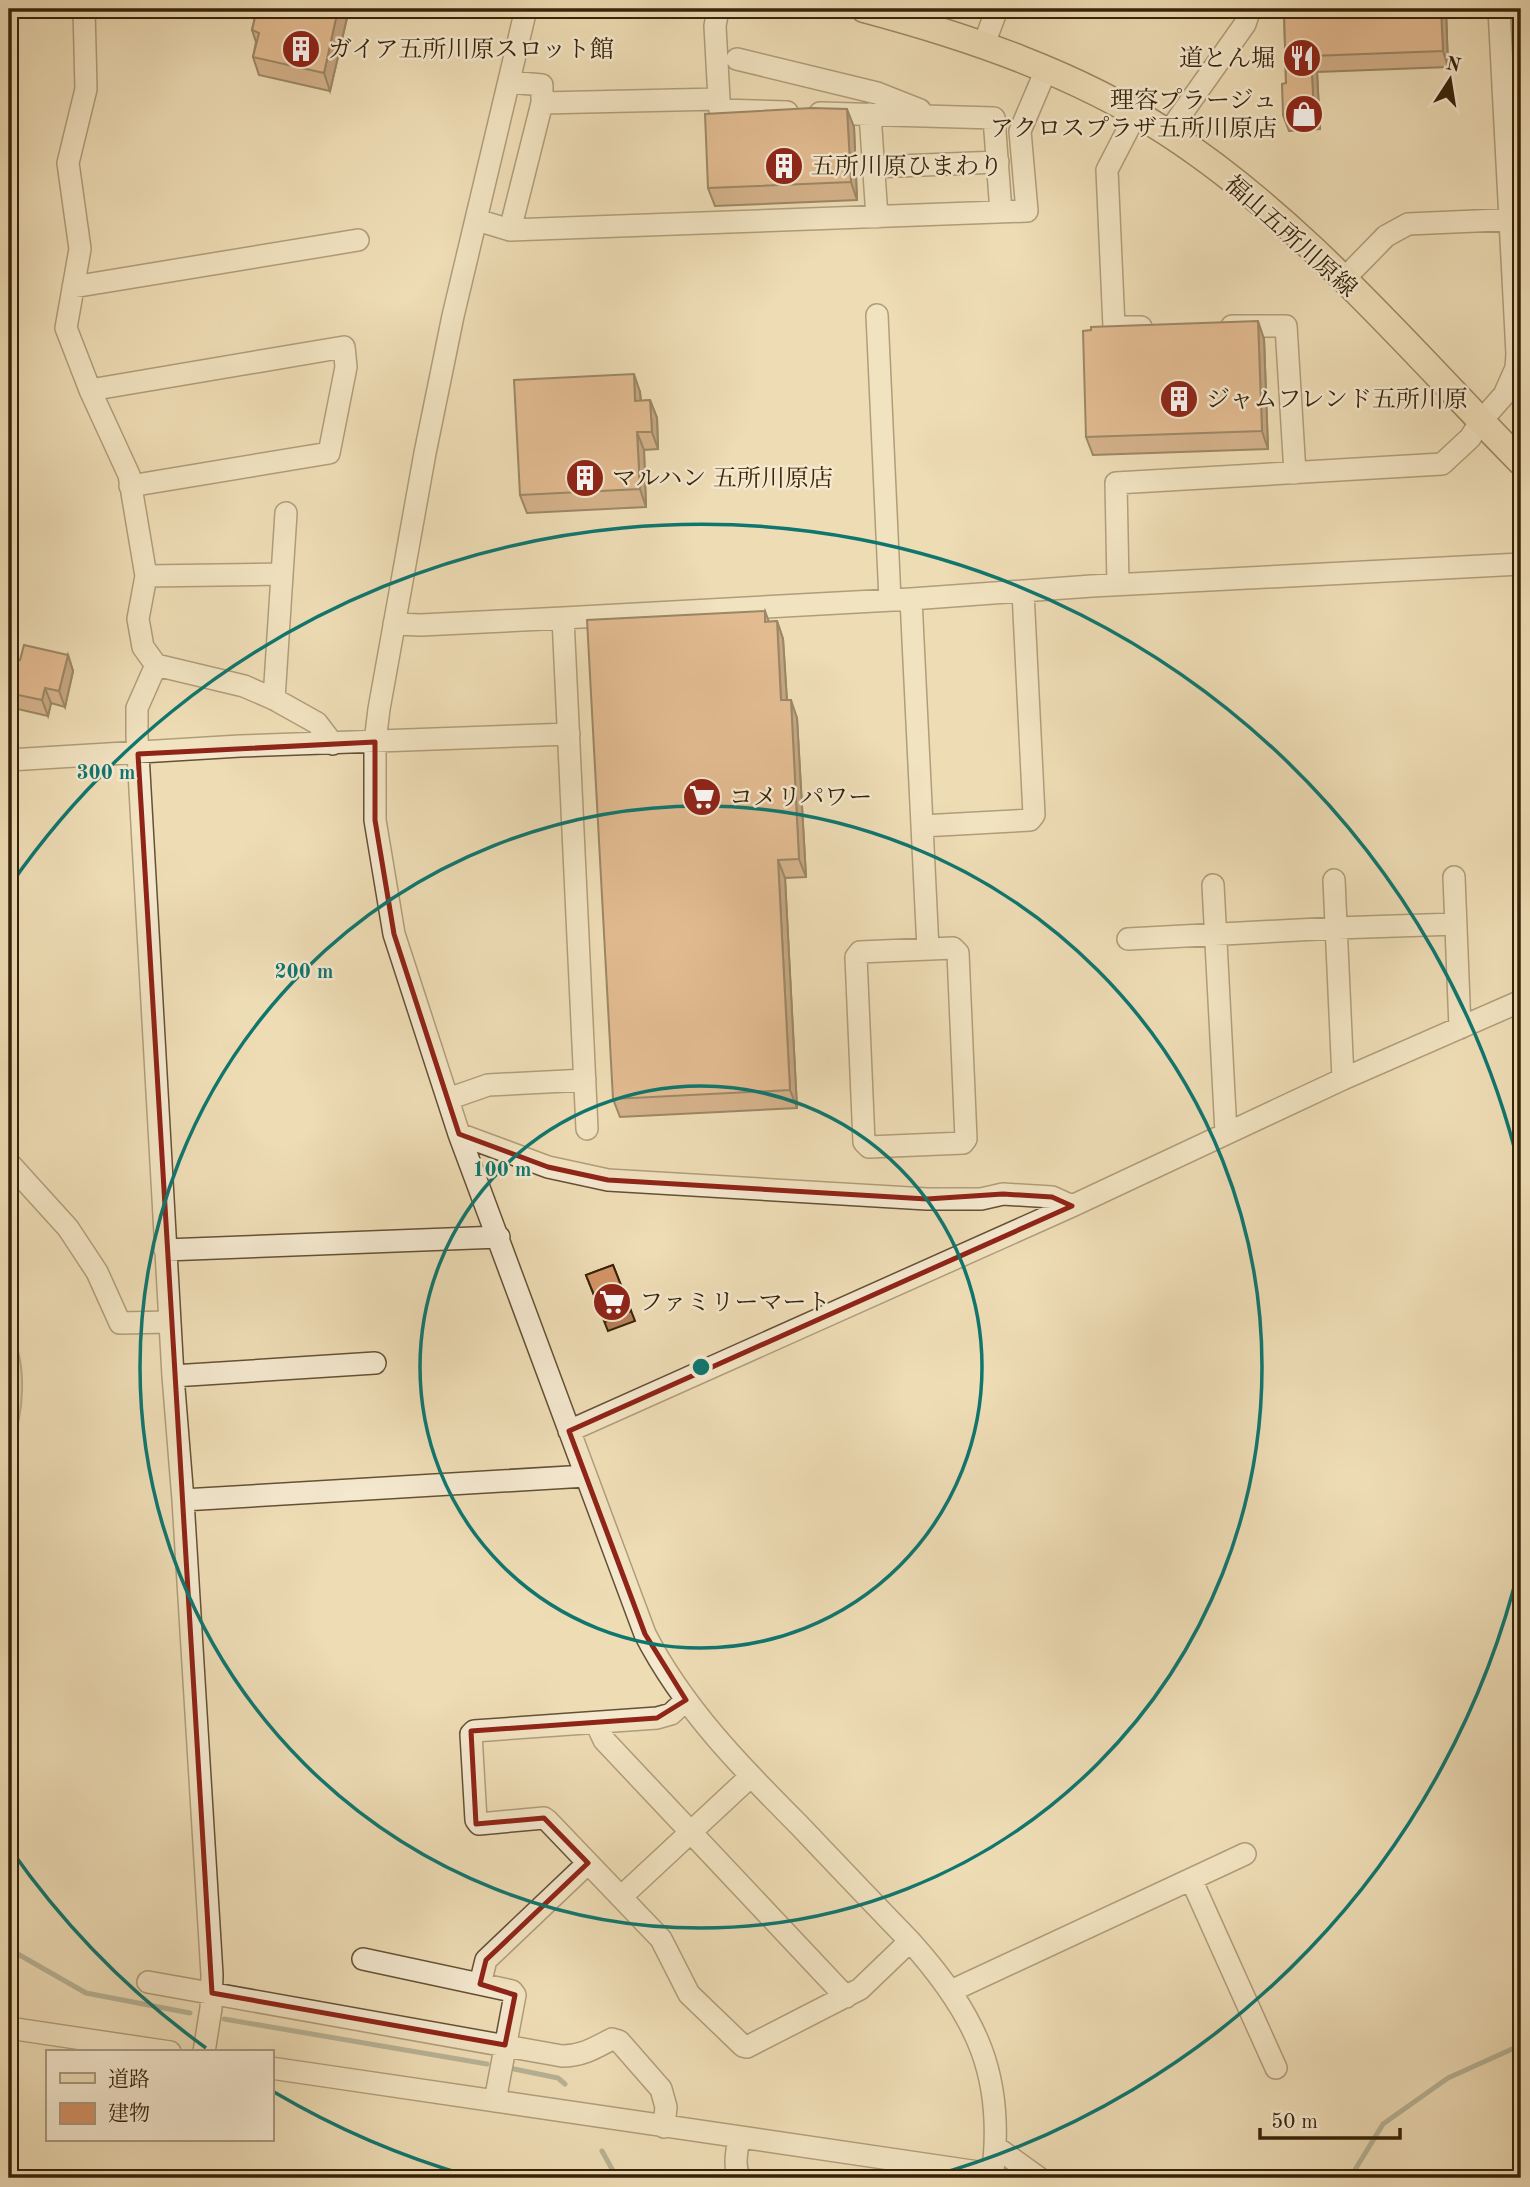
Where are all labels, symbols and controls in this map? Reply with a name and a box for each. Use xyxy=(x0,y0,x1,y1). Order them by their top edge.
building icon: ガイア五所川原スロット館 xyxy=(280,28,322,70)
place label: ガイア五所川原スロット館 xyxy=(328,36,614,63)
restaurant icon: 道とん堀 xyxy=(1281,37,1323,79)
place label: 道とん堀 xyxy=(1179,45,1275,72)
north arrow xyxy=(1414,46,1484,116)
text: N xyxy=(1444,55,1463,77)
place label: 理容プラージュ アクロスプラザ五所川原店 xyxy=(990,87,1277,142)
shop icon: 理容プラージュ アクロスプラザ五所川原店 xyxy=(1283,93,1325,135)
building icon: 五所川原ひまわり xyxy=(763,145,805,187)
place label: 五所川原ひまわり xyxy=(811,154,1003,180)
street label: 福山五所川原線 xyxy=(1219,170,1362,303)
building icon: ジャムフレンド五所川原 xyxy=(1158,378,1200,420)
place label: ジャムフレンド五所川原 xyxy=(1206,387,1468,413)
building icon: マルハン 五所川原店 xyxy=(564,457,606,499)
place label: マルハン 五所川原店 xyxy=(612,465,833,492)
text: 300 m xyxy=(76,763,136,784)
supermarket icon: コメリパワー xyxy=(681,776,723,818)
place label: コメリパワー xyxy=(729,787,872,811)
text: 200 m xyxy=(274,962,334,983)
text: 100 m xyxy=(472,1160,532,1181)
supermarket icon: ファミリーマート xyxy=(591,1281,633,1323)
place label: ファミリーマート xyxy=(639,1291,831,1316)
centre of rings xyxy=(689,1355,713,1379)
legend xyxy=(46,2050,273,2142)
text: 道路 xyxy=(108,2068,150,2091)
scale bar xyxy=(1260,2096,1400,2140)
text: 建物 xyxy=(108,2102,150,2125)
text: 50 m xyxy=(1271,2112,1318,2133)

